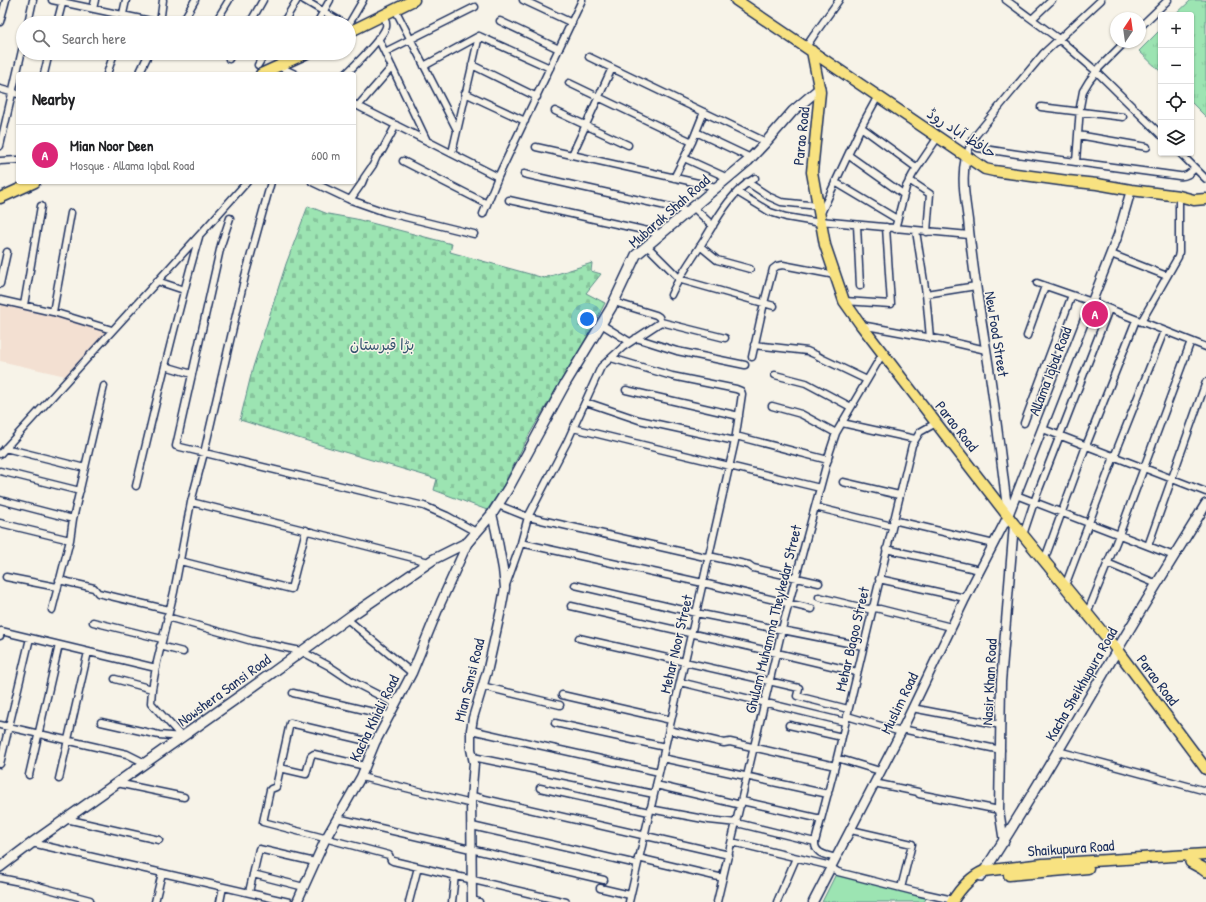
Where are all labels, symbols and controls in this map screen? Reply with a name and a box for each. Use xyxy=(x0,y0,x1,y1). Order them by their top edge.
north arrow xyxy=(1110,12,1146,48)
map controls xyxy=(1158,12,1194,156)
button: + xyxy=(1158,12,1194,48)
search box xyxy=(16,16,356,60)
icon: search xyxy=(30,27,52,49)
text: Search here xyxy=(62,28,126,49)
button: − xyxy=(1158,48,1194,84)
button: locate xyxy=(1158,84,1194,120)
text: Nearby xyxy=(32,87,75,110)
street label: حافظ آباد روڈ xyxy=(923,103,1001,163)
street label: Parao Road xyxy=(787,106,815,166)
button: layers xyxy=(1158,120,1194,156)
text: Mian Noor Deen xyxy=(70,135,154,156)
text: A xyxy=(42,146,48,164)
text: 600 m xyxy=(311,146,340,164)
text: Mosque · Allama Iqbal Road xyxy=(70,156,194,174)
street label: Mubarak Shah Road xyxy=(624,170,714,252)
street label: New Food Street xyxy=(980,290,1014,379)
pin: A xyxy=(1082,299,1108,329)
your location xyxy=(577,309,597,329)
street label: Allama Iqbal Road xyxy=(1023,323,1077,419)
park label: بڑا قبرستان xyxy=(350,334,414,355)
street label: Parao Road xyxy=(931,396,983,456)
street label: Ghulam Muhamma Theykedar Street xyxy=(739,522,807,715)
street label: Mehar Bagoo Street xyxy=(830,584,874,693)
street label: Mehar Noor Street xyxy=(654,592,698,695)
street label: Kacha Sheikhupura Road xyxy=(1040,623,1122,745)
street label: Mian Sansi Road xyxy=(449,636,490,724)
street label: Nasir Khan Road xyxy=(976,638,1002,726)
street label: Nowshera Sansi Road xyxy=(173,649,275,731)
street label: Parao Road xyxy=(1132,650,1184,710)
street label: Muslim Road xyxy=(875,668,923,737)
street label: Kacha Khiali Road xyxy=(344,671,404,765)
street label: Shaikupura Road xyxy=(1027,834,1115,862)

